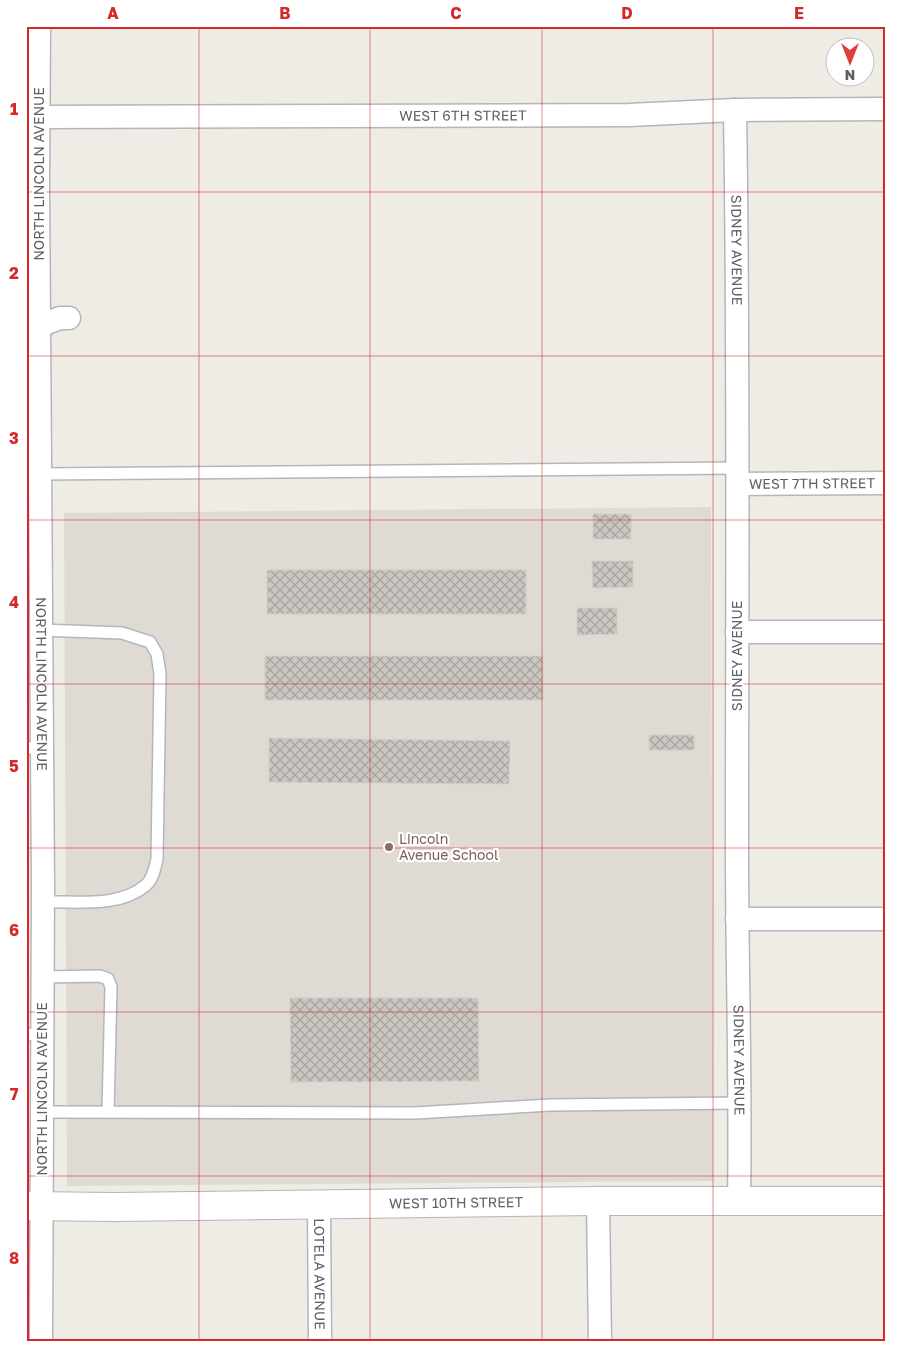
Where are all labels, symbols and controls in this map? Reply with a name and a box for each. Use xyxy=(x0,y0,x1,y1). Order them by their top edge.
text: A xyxy=(107,3,119,23)
text: B xyxy=(279,3,291,23)
text: C xyxy=(450,3,462,23)
text: D xyxy=(621,3,633,23)
text: E xyxy=(794,3,804,23)
north arrow xyxy=(824,38,874,88)
text: N xyxy=(845,67,855,84)
street label: NORTH LINCOLN AVENUE xyxy=(30,87,47,261)
text: 1 xyxy=(10,99,18,119)
street label: WEST 6TH STREET xyxy=(399,106,527,124)
street label: SIDNEY AVENUE xyxy=(728,195,746,305)
text: 2 xyxy=(9,263,19,283)
text: 3 xyxy=(9,428,19,448)
street label: WEST 7TH STREET xyxy=(749,474,875,492)
text: 4 xyxy=(9,592,19,612)
street label: NORTH LINCOLN AVENUE xyxy=(33,597,51,771)
street label: SIDNEY AVENUE xyxy=(728,601,745,711)
text: 5 xyxy=(9,756,19,776)
place label: Lincoln Avenue School xyxy=(399,830,498,863)
marker: Lincoln Avenue School xyxy=(383,841,395,853)
text: 6 xyxy=(9,920,19,940)
street label: NORTH LINCOLN AVENUE xyxy=(33,1002,50,1176)
street label: SIDNEY AVENUE xyxy=(730,1005,749,1115)
text: 7 xyxy=(10,1084,19,1104)
street label: WEST 10TH STREET xyxy=(389,1193,524,1212)
street label: LOTELA AVENUE xyxy=(311,1218,329,1330)
text: 8 xyxy=(9,1248,19,1268)

